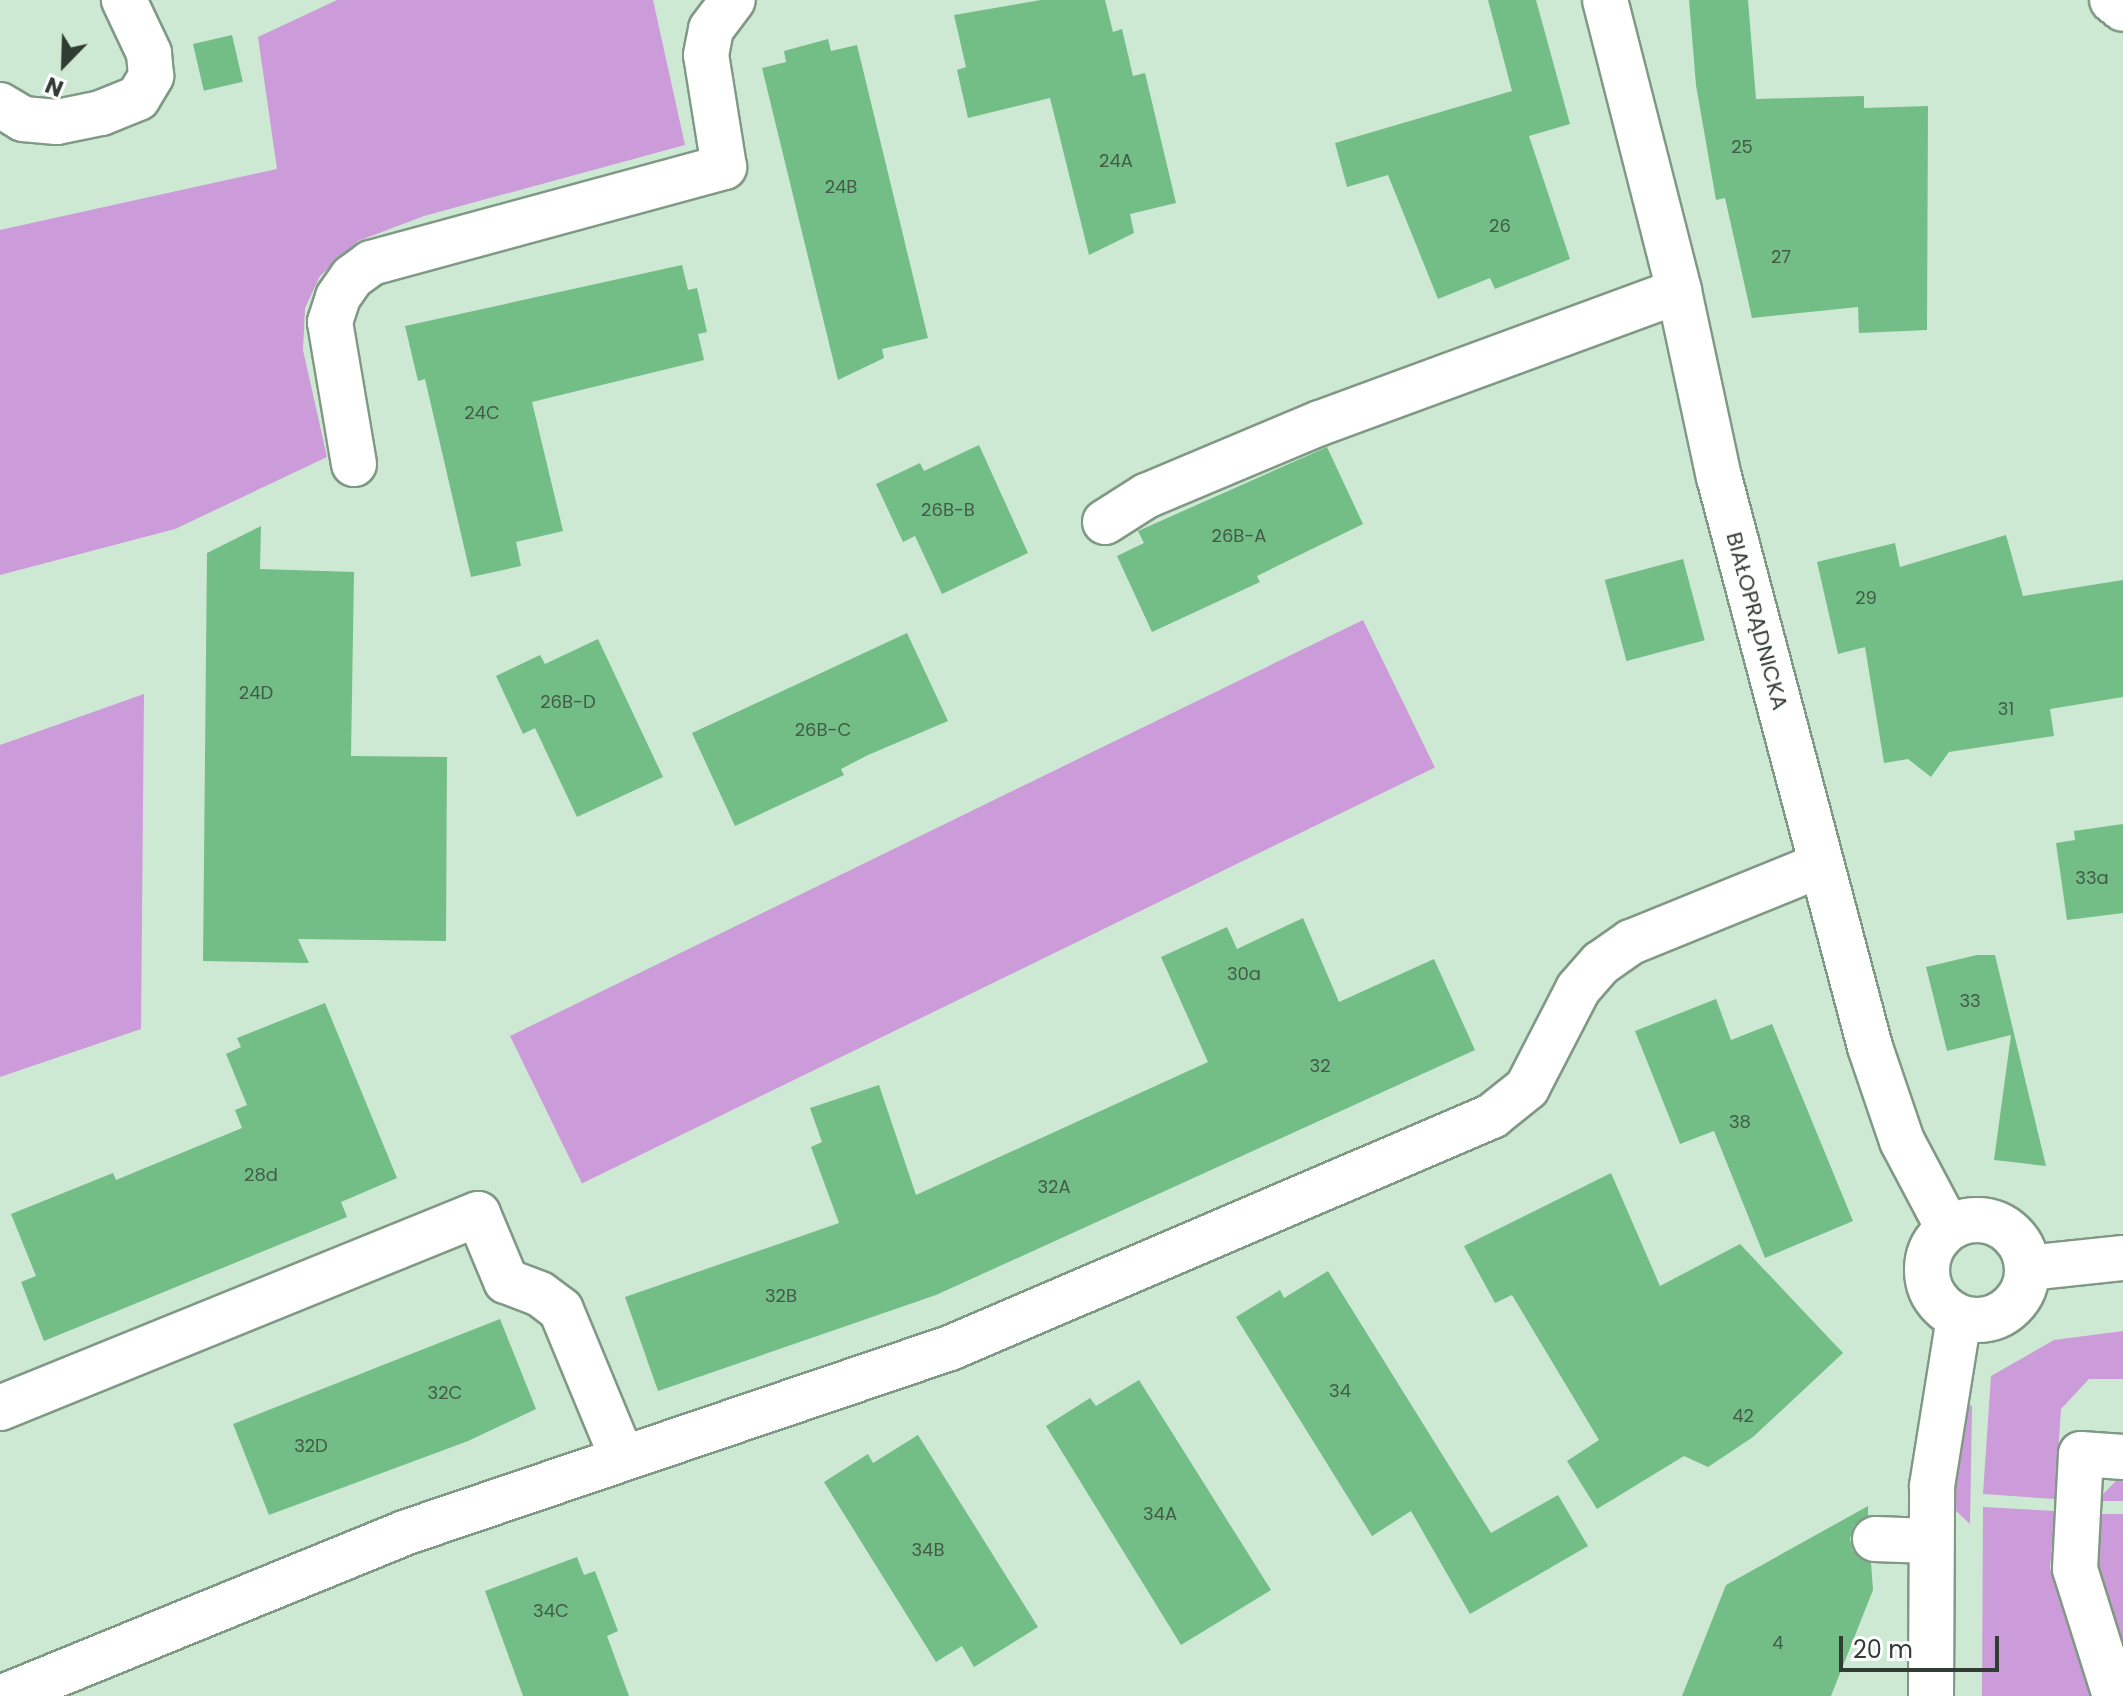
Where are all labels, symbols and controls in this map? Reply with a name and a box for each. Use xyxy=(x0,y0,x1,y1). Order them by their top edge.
north arrow xyxy=(24,24,104,104)
text: N xyxy=(41,69,68,104)
house number: 25 xyxy=(1731,136,1753,158)
house number: 24A xyxy=(1099,150,1133,172)
house number: 24B xyxy=(825,176,857,198)
house number: 26 xyxy=(1489,215,1511,237)
house number: 27 xyxy=(1771,246,1791,268)
house number: 24C xyxy=(464,402,500,424)
house number: 26B-B xyxy=(921,499,975,521)
house number: 26B-A xyxy=(1212,525,1266,547)
street label: BIAŁOPRĄDNICKA xyxy=(1721,529,1793,713)
house number: 29 xyxy=(1855,587,1877,609)
house number: 24D xyxy=(239,682,273,704)
house number: 26B-D xyxy=(540,691,596,713)
house number: 31 xyxy=(1998,698,2014,720)
house number: 26B-C xyxy=(795,719,851,741)
house number: 33a xyxy=(2075,867,2109,889)
house number: 30a xyxy=(1227,963,1261,985)
house number: 33 xyxy=(1959,990,1981,1012)
house number: 32 xyxy=(1310,1055,1330,1077)
house number: 38 xyxy=(1729,1111,1751,1133)
house number: 28d xyxy=(244,1164,278,1186)
house number: 32A xyxy=(1037,1176,1071,1198)
house number: 32B xyxy=(765,1285,797,1307)
house number: 34 xyxy=(1329,1380,1351,1402)
house number: 32C xyxy=(428,1382,462,1404)
house number: 42 xyxy=(1732,1405,1754,1427)
house number: 32D xyxy=(294,1435,328,1457)
house number: 34A xyxy=(1143,1503,1177,1525)
house number: 34B xyxy=(912,1539,944,1561)
house number: 34C xyxy=(533,1600,569,1622)
scale bar xyxy=(1843,1620,2003,1670)
house number: 4 xyxy=(1772,1632,1784,1654)
text: 20 m xyxy=(1853,1633,1913,1666)

